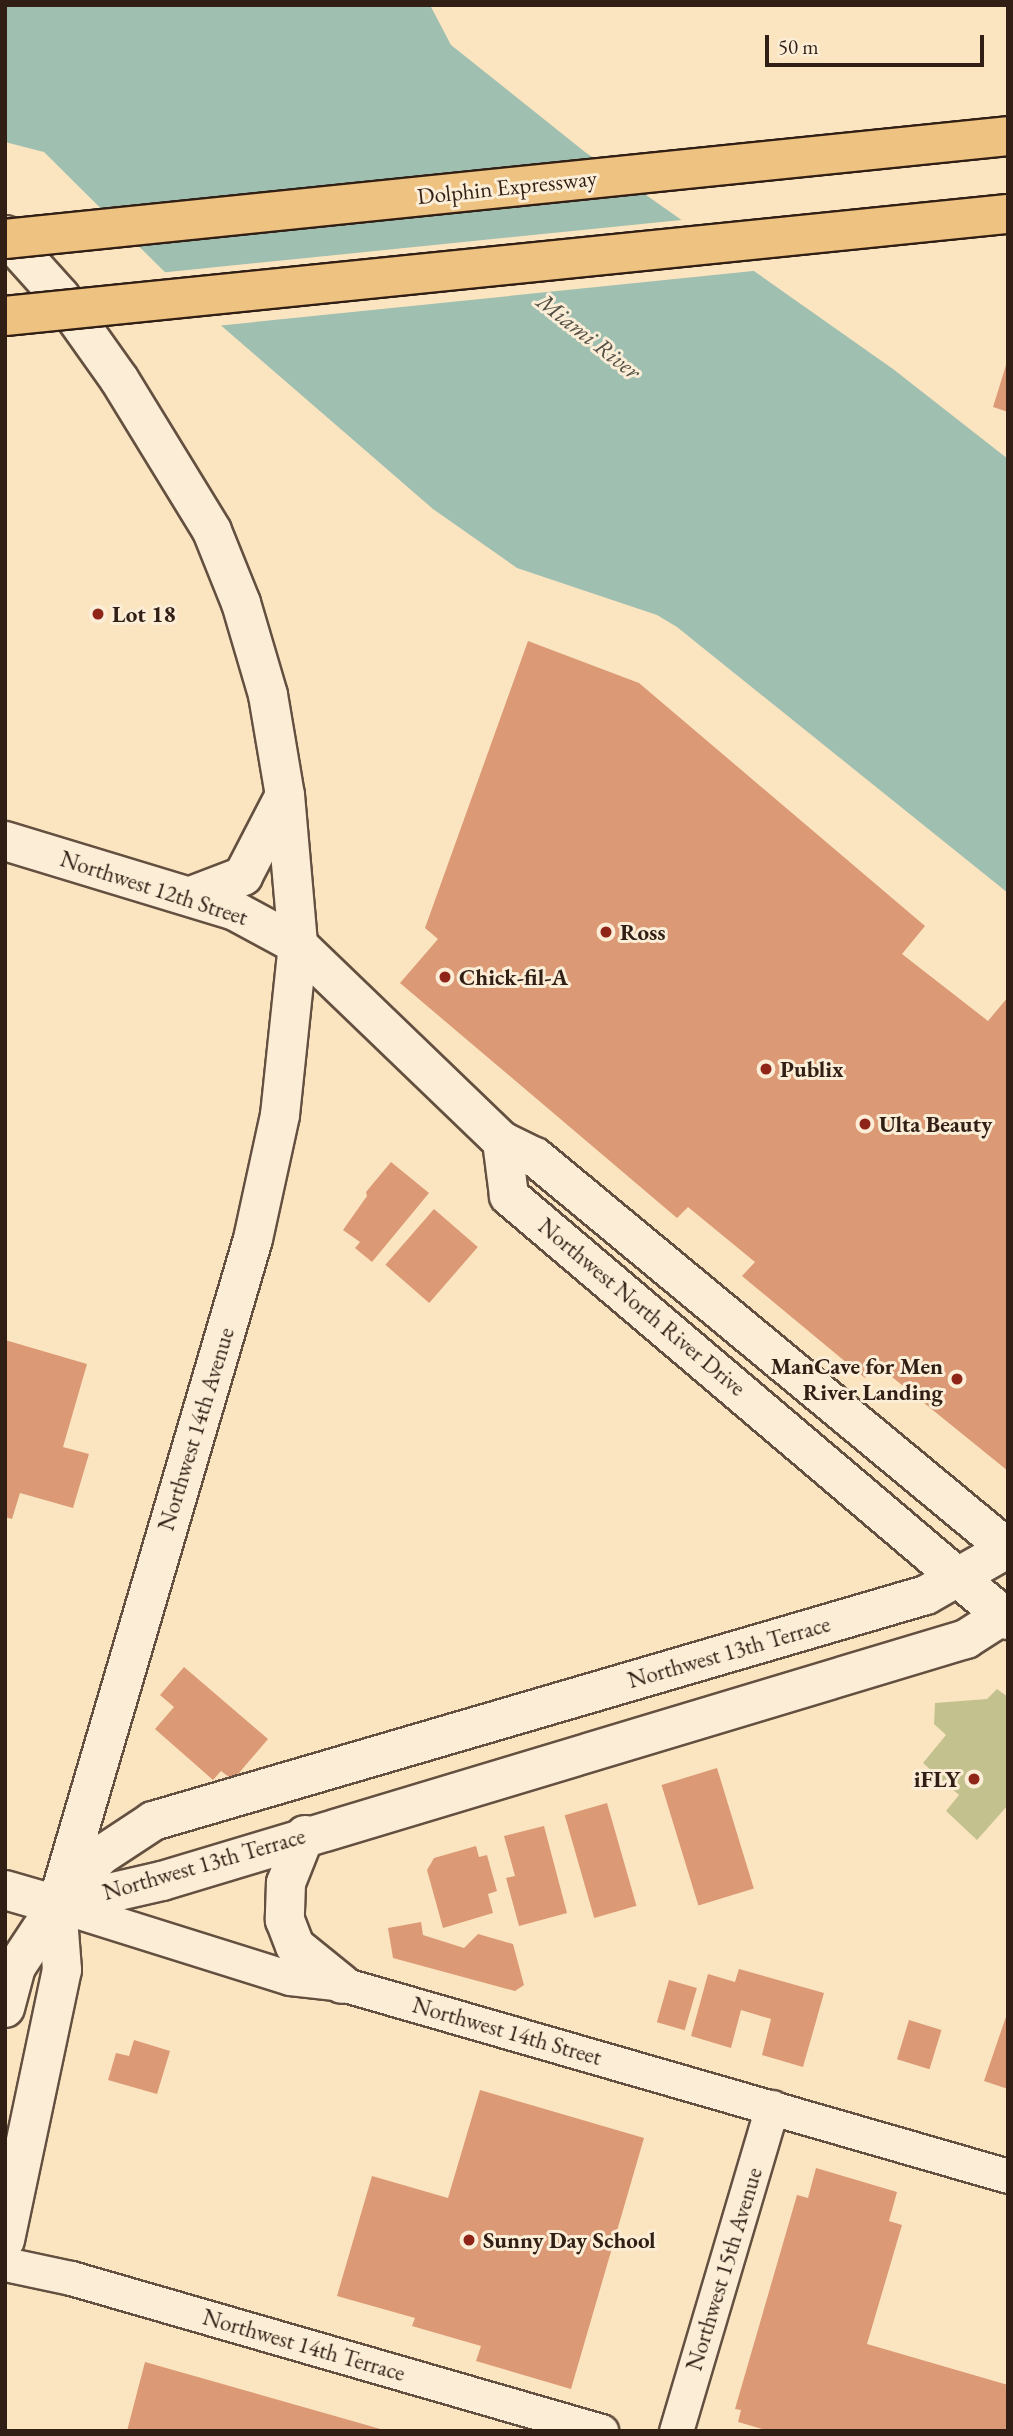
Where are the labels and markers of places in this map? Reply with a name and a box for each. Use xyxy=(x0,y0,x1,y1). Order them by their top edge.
place label: Lot 18 xyxy=(112,600,176,628)
marker: Lot 18 xyxy=(90,606,106,622)
place label: Ross xyxy=(620,918,666,946)
marker: Ross xyxy=(598,924,614,940)
place label: Chick-fil-A xyxy=(459,963,568,991)
marker: Chick-fil-A xyxy=(437,969,453,985)
place label: Publix xyxy=(780,1055,844,1083)
marker: Publix xyxy=(758,1061,774,1077)
place label: Ulta Beauty xyxy=(879,1110,992,1138)
marker: Ulta Beauty xyxy=(857,1116,873,1132)
place label: ManCave for Men River Landing xyxy=(770,1352,943,1406)
marker: ManCave for Men River Landing xyxy=(949,1371,965,1387)
place label: iFLY xyxy=(914,1765,960,1793)
marker: iFLY xyxy=(966,1771,982,1787)
place label: Sunny Day School xyxy=(483,2226,656,2254)
marker: Sunny Day School xyxy=(461,2232,477,2248)

